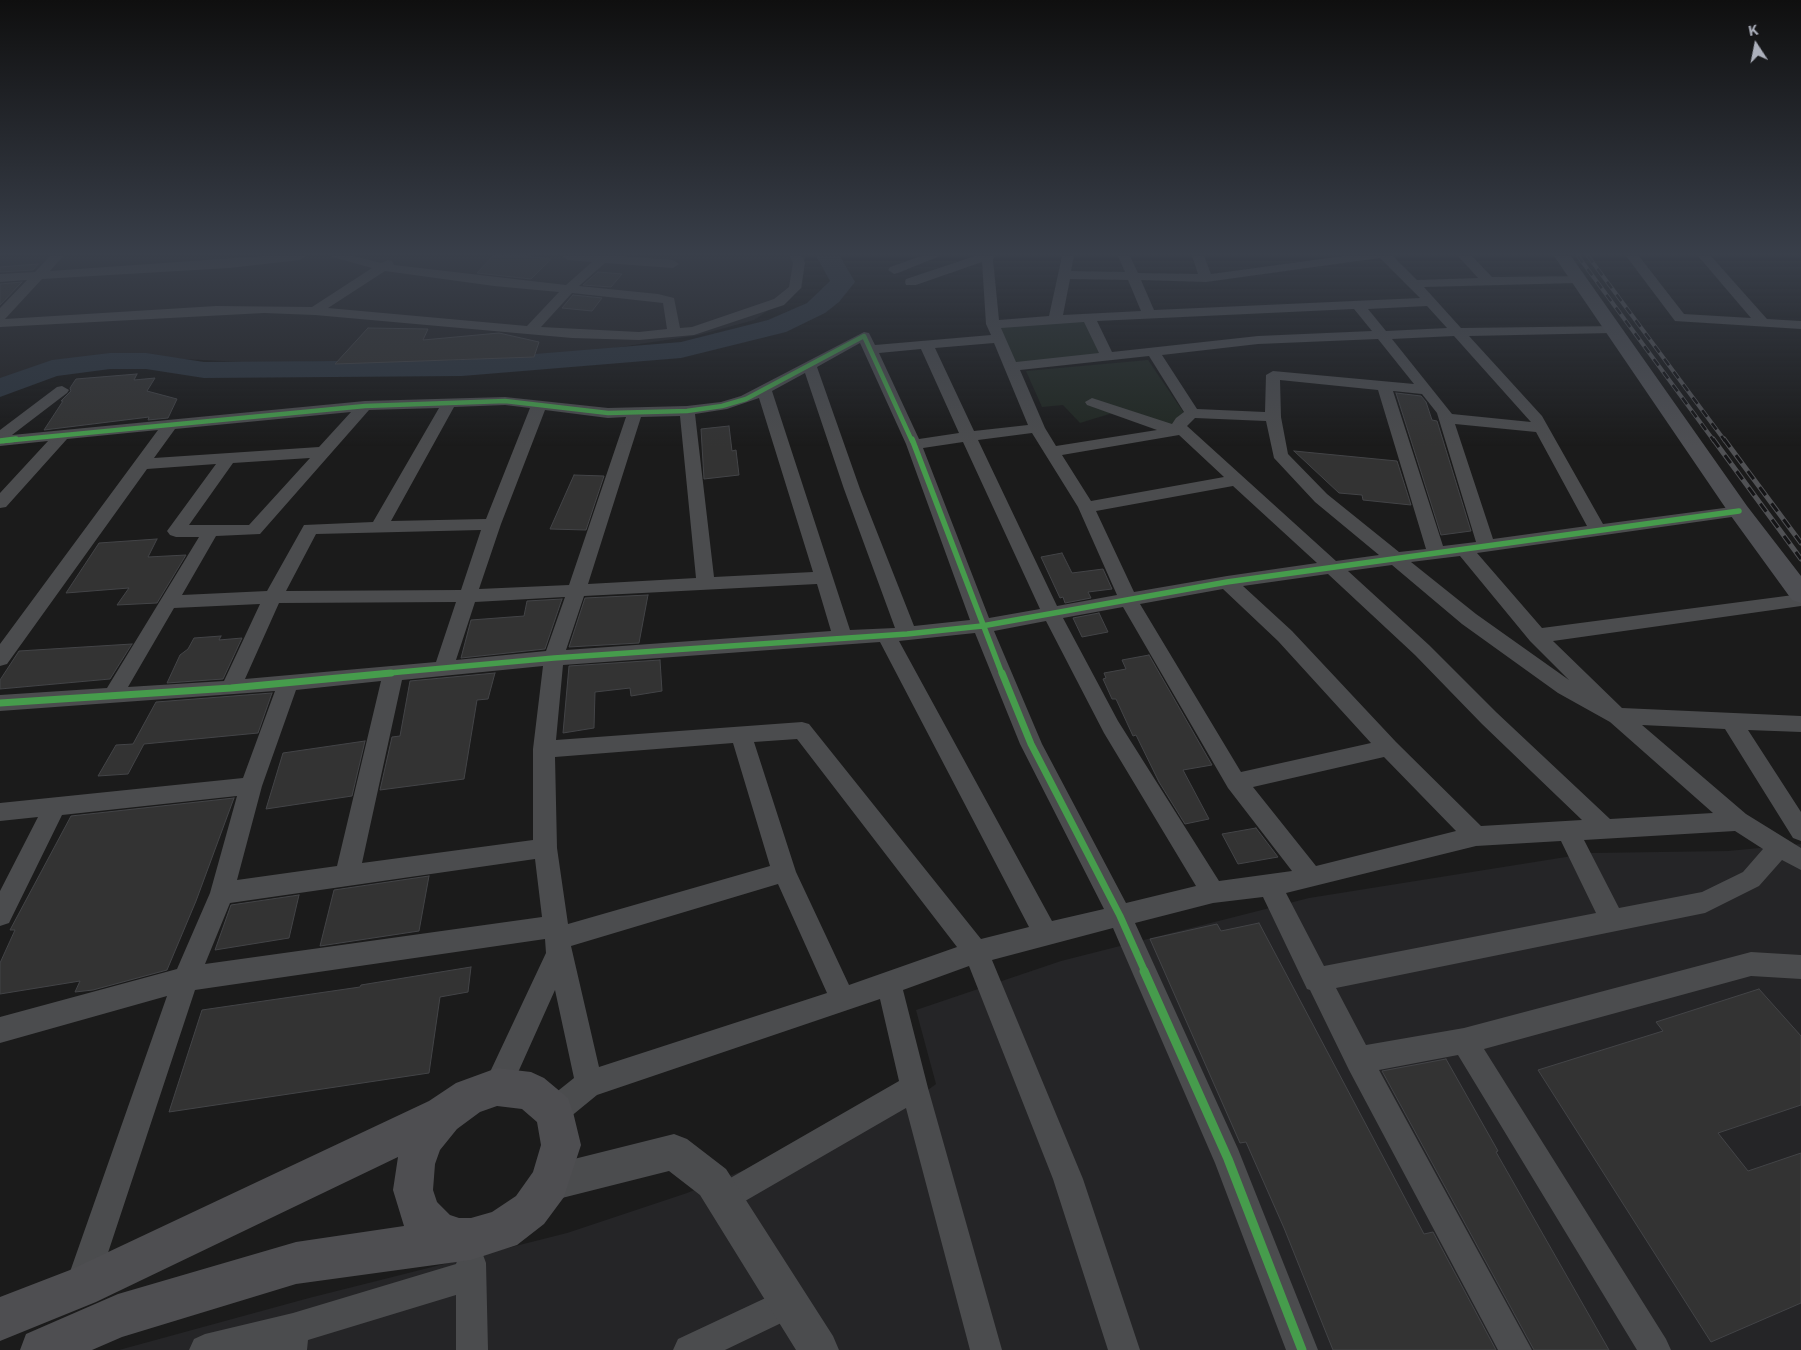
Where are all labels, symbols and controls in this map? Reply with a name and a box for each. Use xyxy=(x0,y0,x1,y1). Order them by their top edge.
north arrow xyxy=(1731,20,1781,70)
text: K xyxy=(1747,21,1760,40)

